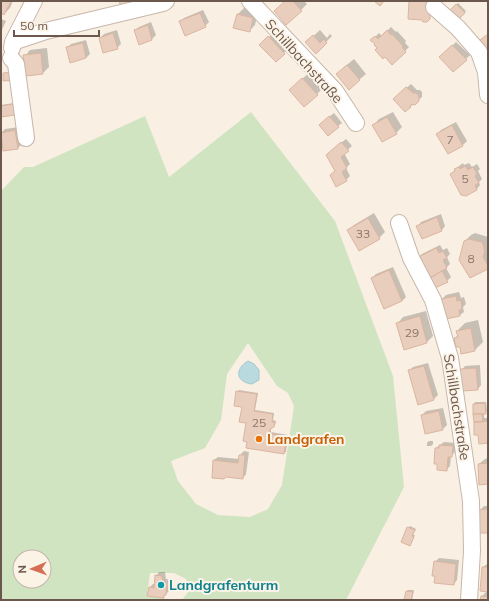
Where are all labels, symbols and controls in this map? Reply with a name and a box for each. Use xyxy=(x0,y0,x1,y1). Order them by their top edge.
scale bar xyxy=(14,12,99,38)
street label: Schillbachstraße xyxy=(261,15,347,107)
text: 50 m xyxy=(20,18,48,33)
house number: 7 xyxy=(446,132,454,147)
house number: 5 xyxy=(461,171,469,186)
house number: 33 xyxy=(356,226,370,241)
house number: 8 xyxy=(467,251,475,266)
house number: 29 xyxy=(405,325,419,340)
street label: Schillbachstraße xyxy=(440,353,474,461)
house number: 25 xyxy=(252,415,266,430)
place label: Landgrafen xyxy=(267,430,345,448)
marker: Landgrafen xyxy=(254,434,264,444)
north arrow xyxy=(12,549,52,589)
text: N xyxy=(15,565,29,574)
place label: Landgrafenturm xyxy=(169,576,278,594)
marker: Landgrafenturm xyxy=(156,580,166,590)

